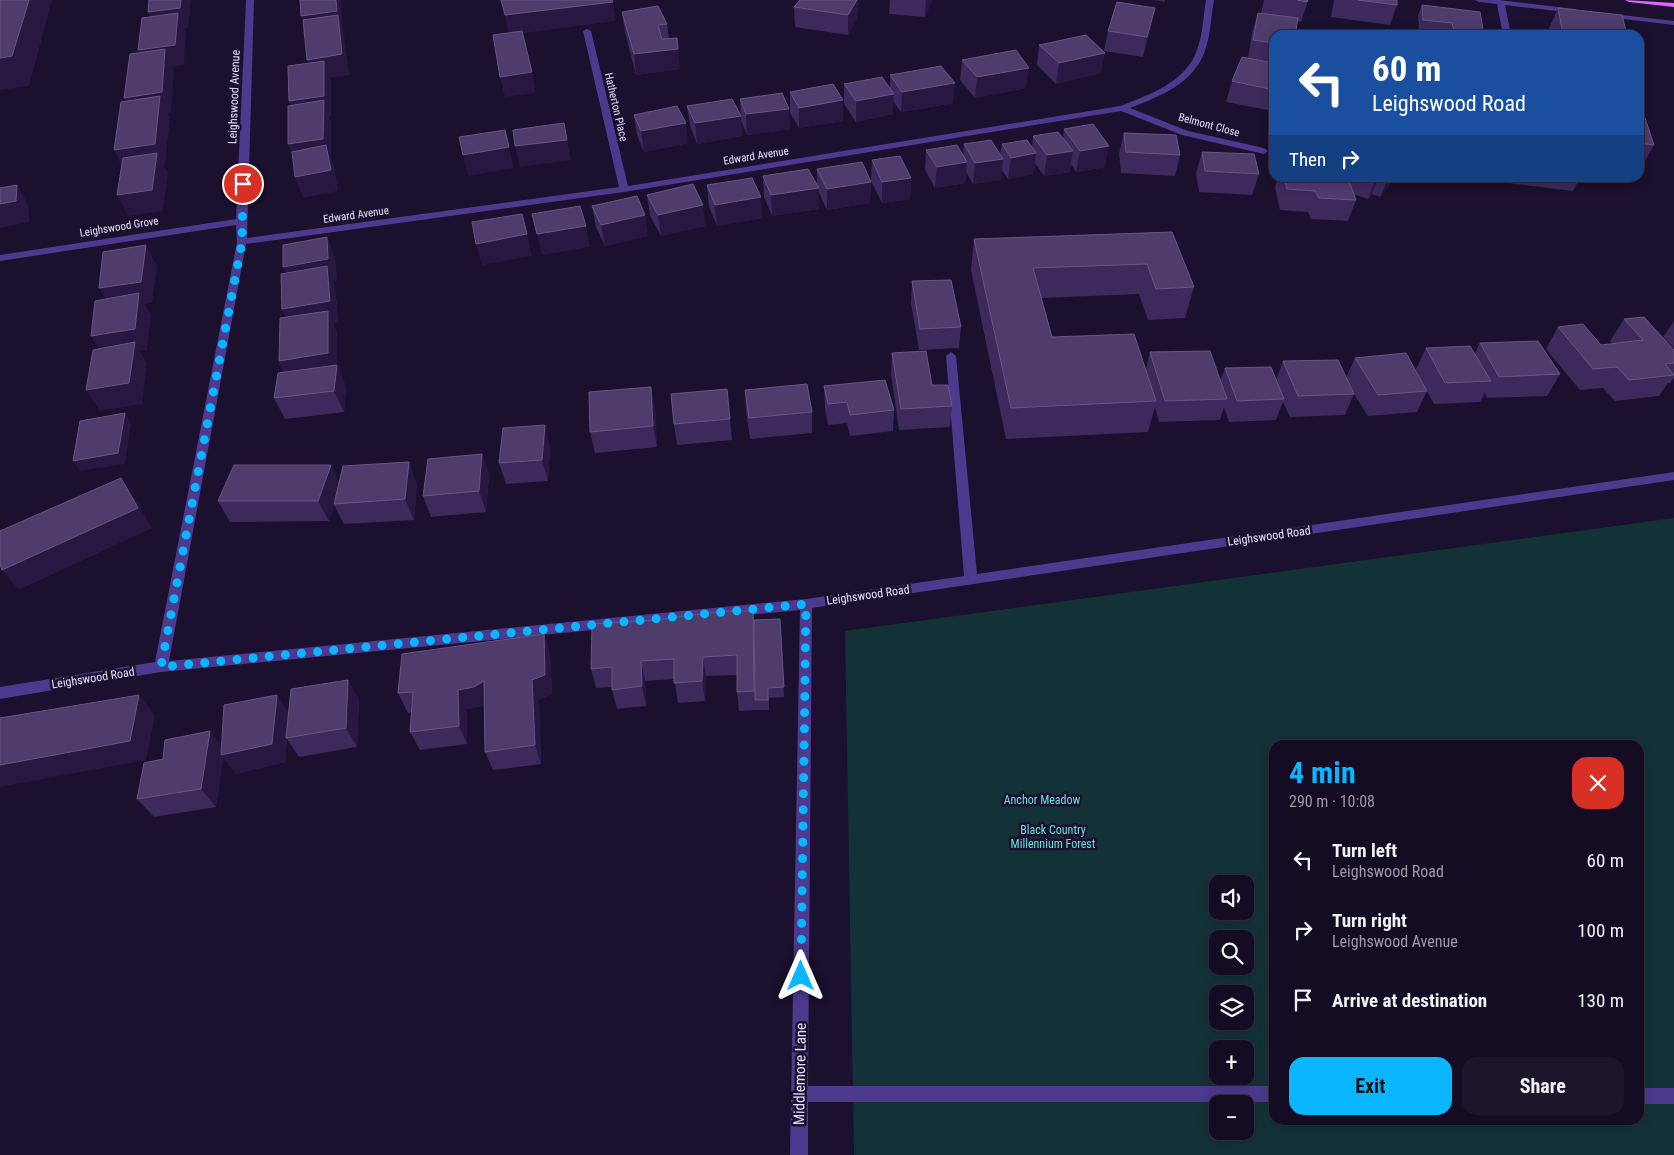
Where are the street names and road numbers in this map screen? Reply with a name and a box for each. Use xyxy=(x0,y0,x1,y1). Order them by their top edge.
street label: Leighswood Avenue xyxy=(225,49,243,144)
street label: Hatherton Place xyxy=(602,71,630,143)
street label: Belmont Close xyxy=(1177,111,1241,139)
street label: Edward Avenue xyxy=(722,144,790,168)
street label: Edward Avenue xyxy=(322,204,390,226)
street label: Leighswood Grove xyxy=(79,214,159,240)
street label: Leighswood Road xyxy=(1226,523,1312,549)
street label: Leighswood Road xyxy=(825,582,911,608)
street label: Leighswood Road xyxy=(50,665,136,691)
street label: Middlemore Lane xyxy=(790,1023,810,1125)

